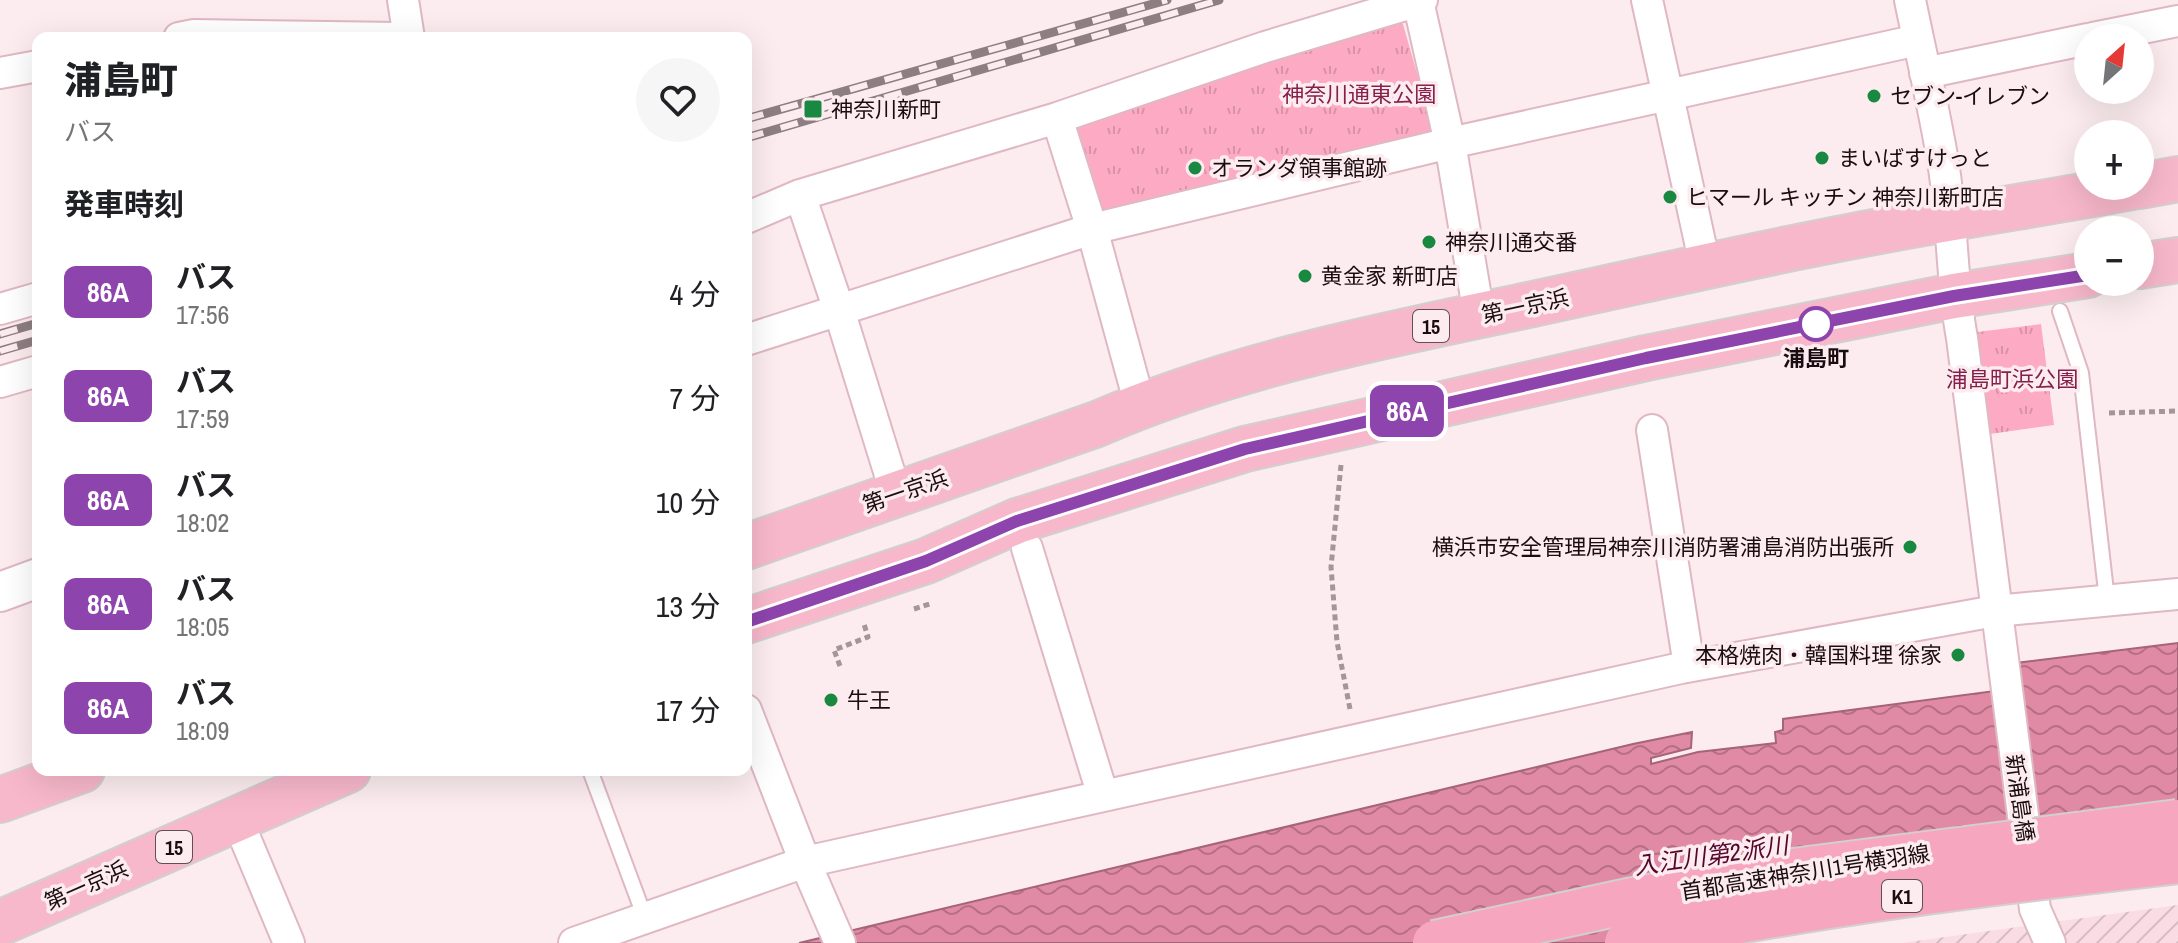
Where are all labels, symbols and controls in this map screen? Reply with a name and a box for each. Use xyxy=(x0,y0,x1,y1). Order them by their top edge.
north arrow xyxy=(2074,24,2154,104)
map controls xyxy=(2074,24,2154,296)
text: 浦島町 xyxy=(64,55,178,106)
button: heart xyxy=(636,58,720,142)
park label: 神奈川通東公園 xyxy=(1282,79,1436,109)
place label: セブン-イレブン xyxy=(1890,81,2050,111)
marker: セブン-イレブン xyxy=(1865,87,1883,105)
place label: 神奈川新町 xyxy=(831,94,941,124)
marker: 神奈川新町 xyxy=(802,98,824,120)
text: バス xyxy=(64,114,116,149)
button: + xyxy=(2074,120,2154,200)
place label: まいばすけっと xyxy=(1838,143,1992,173)
marker: まいばすけっと xyxy=(1813,149,1831,167)
place label: オランダ領事館跡 xyxy=(1211,153,1387,183)
marker: オランダ領事館跡 xyxy=(1186,159,1204,177)
place label: ヒマール キッチン 神奈川新町店 xyxy=(1686,182,2004,212)
text: 発車時刻 xyxy=(64,184,184,224)
marker: ヒマール キッチン 神奈川新町店 xyxy=(1661,188,1679,206)
button: − xyxy=(2074,216,2154,296)
place label: 神奈川通交番 xyxy=(1445,227,1577,257)
marker: 神奈川通交番 xyxy=(1420,233,1438,251)
text: バス xyxy=(176,257,236,297)
place label: 黄金家 新町店 xyxy=(1321,261,1458,291)
marker: 黄金家 新町店 xyxy=(1296,267,1314,285)
text: 86A xyxy=(87,273,129,311)
text: 4 分 xyxy=(669,274,720,314)
street label: 第一京浜 xyxy=(1479,282,1571,330)
text: 17:56 xyxy=(176,297,229,332)
marker: 浦島町 xyxy=(1799,307,1833,341)
road number: 15 xyxy=(1413,310,1449,342)
place label: 浦島町 xyxy=(1783,343,1849,373)
text: バス xyxy=(176,361,236,401)
park label: 浦島町浜公園 xyxy=(1946,364,2078,394)
text: 86A xyxy=(87,377,129,415)
text: 7 分 xyxy=(669,378,720,418)
line badge: 86A xyxy=(1361,385,1453,437)
text: 86A xyxy=(1386,392,1428,430)
text: 17:59 xyxy=(176,401,229,436)
street label: 第一京浜 xyxy=(859,462,951,520)
text: バス xyxy=(176,465,236,505)
text: 86A xyxy=(87,481,129,519)
text: 10 分 xyxy=(656,482,720,522)
text: 18:02 xyxy=(176,505,229,540)
place label: 横浜市安全管理局神奈川消防署浦島消防出張所 xyxy=(1432,532,1894,562)
marker: 横浜市安全管理局神奈川消防署浦島消防出張所 xyxy=(1901,538,1919,556)
text: バス xyxy=(176,569,236,609)
text: 86A xyxy=(87,585,129,623)
text: 13 分 xyxy=(656,586,720,626)
text: 18:05 xyxy=(176,609,229,644)
place label: 本格焼肉・韓国料理 徐家 xyxy=(1695,640,1942,670)
marker: 本格焼肉・韓国料理 徐家 xyxy=(1949,646,1967,664)
text: バス xyxy=(176,673,236,713)
place label: 牛王 xyxy=(847,685,891,715)
text: 86A xyxy=(87,689,129,727)
text: 17 分 xyxy=(656,690,720,730)
marker: 牛王 xyxy=(822,691,840,709)
text: 18:09 xyxy=(176,713,229,748)
street label: 新浦島橋 xyxy=(1999,752,2041,844)
water label: 入江川第2派川 xyxy=(1632,828,1793,882)
road number: 15 xyxy=(156,831,192,863)
street label: 首都高速神奈川1号横羽線 xyxy=(1678,837,1932,907)
street label: 第一京浜 xyxy=(40,853,132,917)
road number: K1 xyxy=(1882,880,1922,912)

